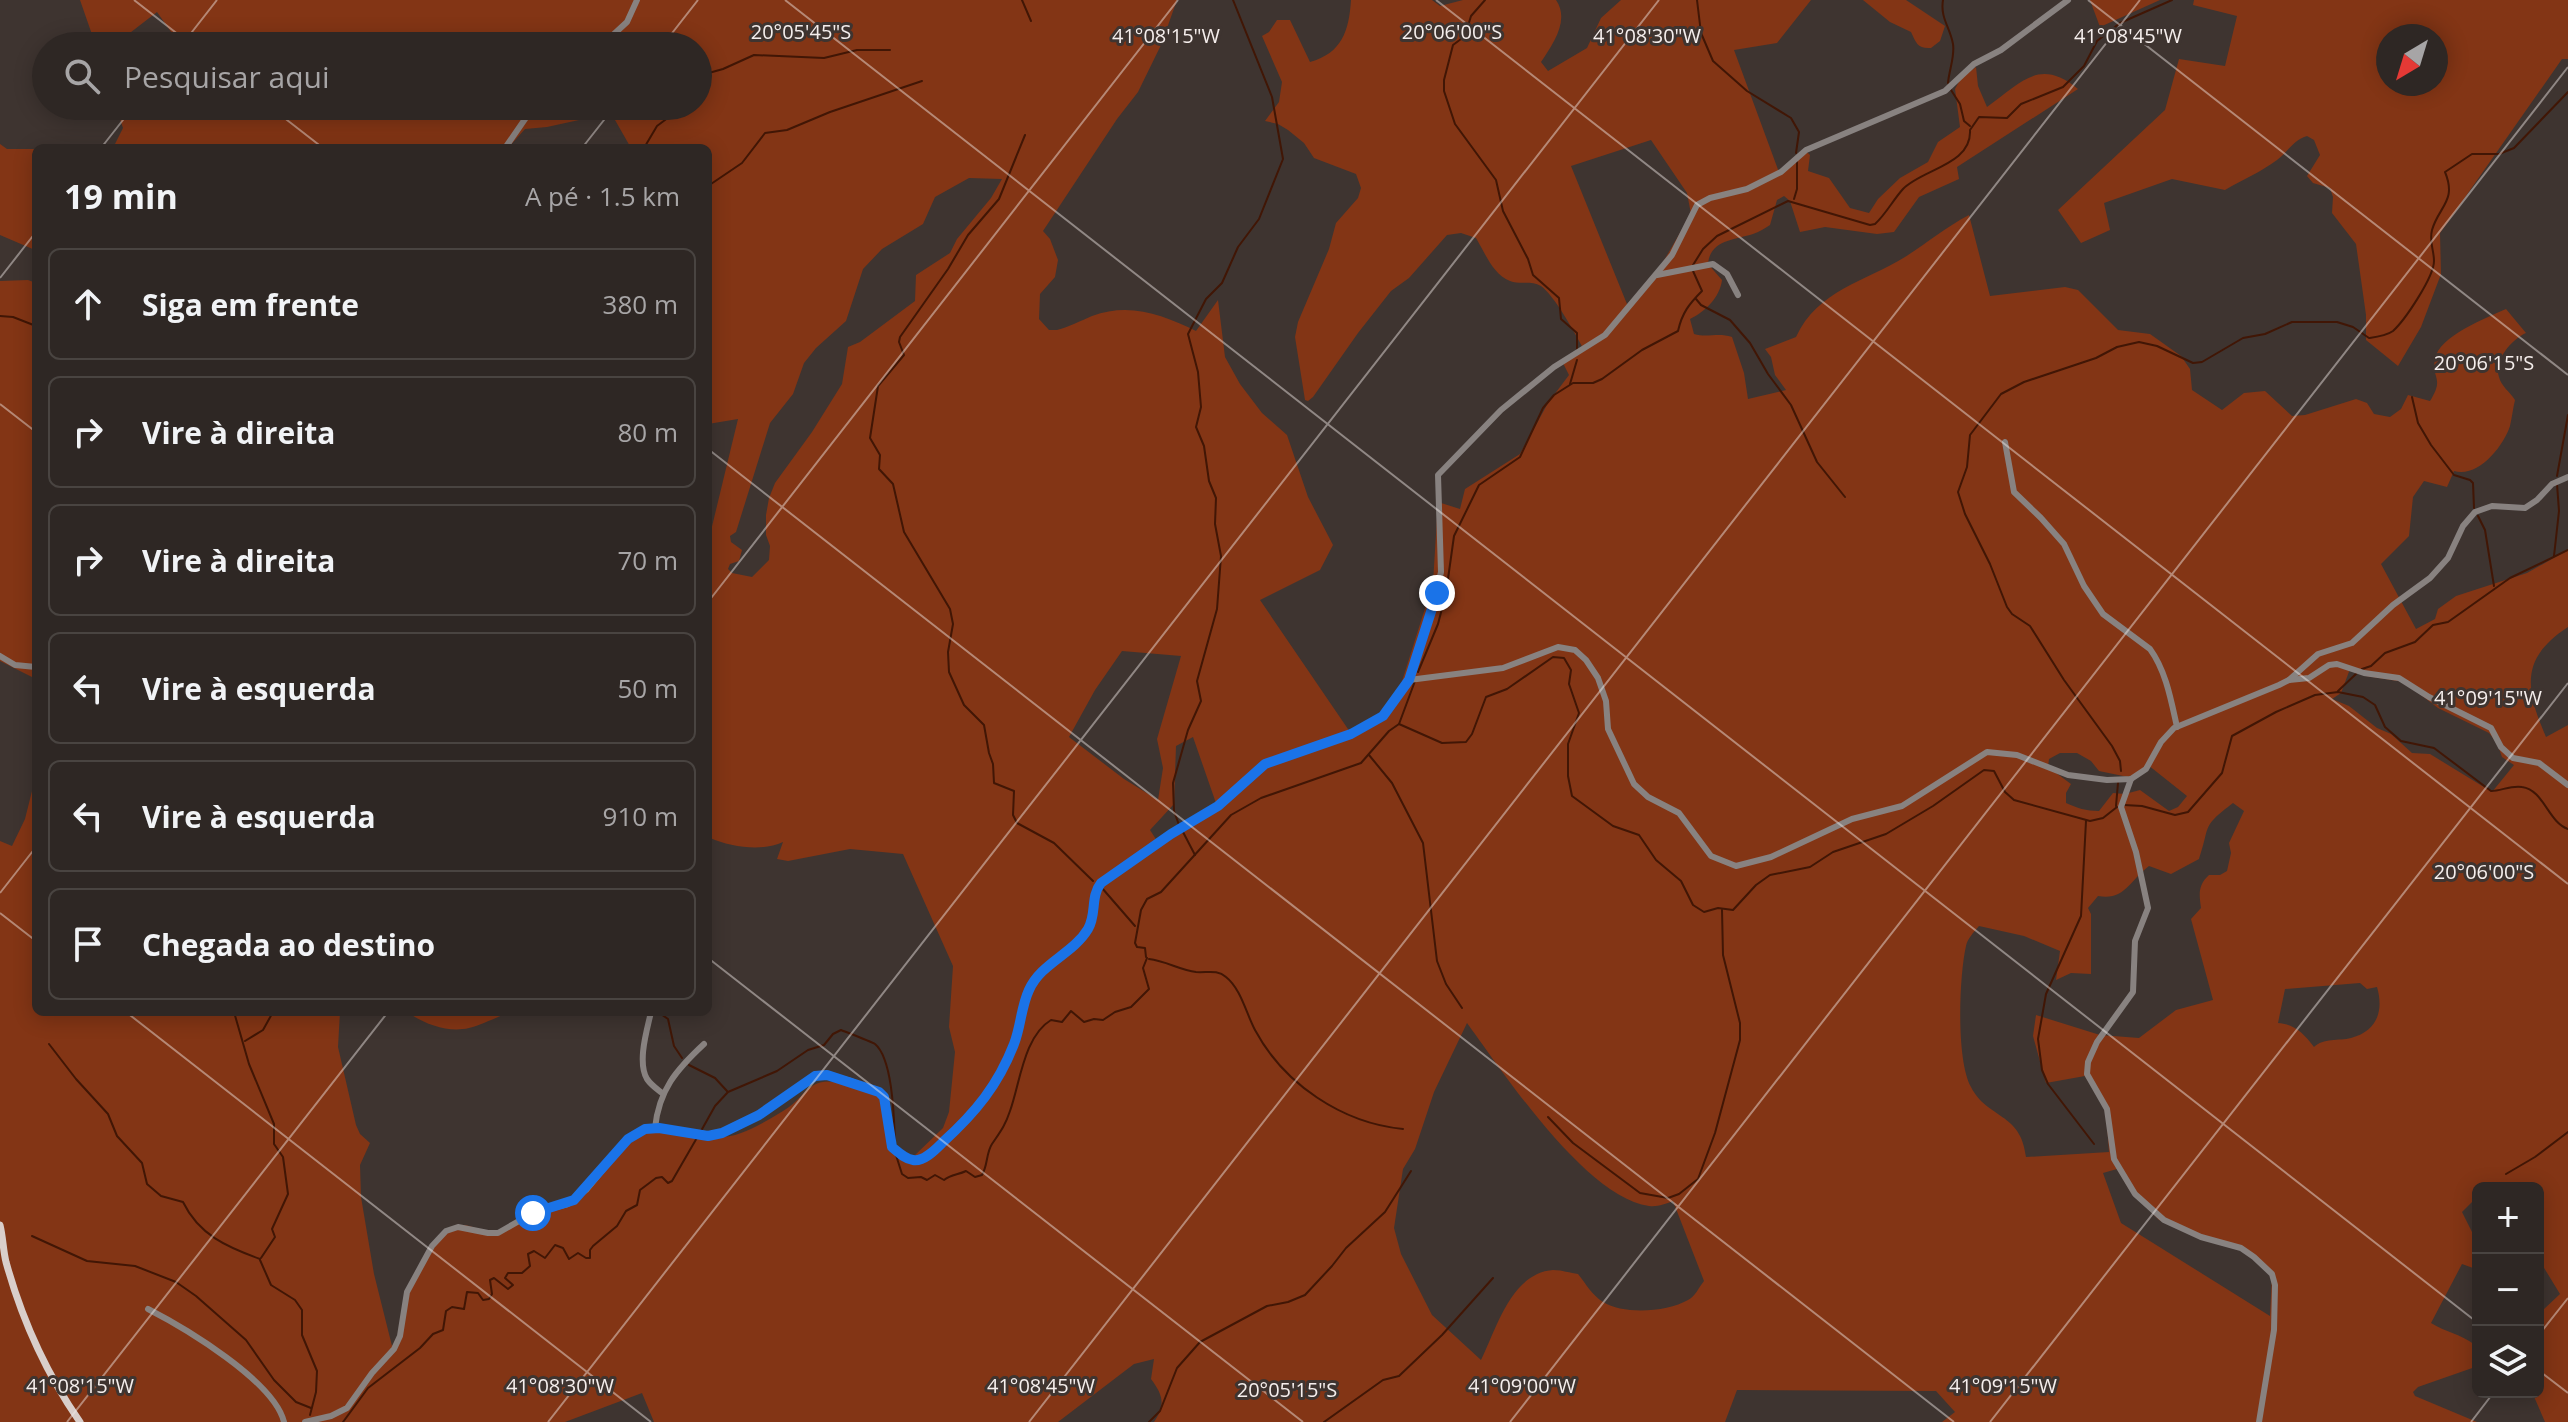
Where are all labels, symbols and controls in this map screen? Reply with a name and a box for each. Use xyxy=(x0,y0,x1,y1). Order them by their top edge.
text: 20°05'45"S xyxy=(751,18,851,45)
text: 20°06'00"S xyxy=(1402,18,1502,45)
text: 41°08'15"W xyxy=(1112,22,1221,49)
text: 41°08'30"W xyxy=(1593,22,1702,49)
text: 41°08'45"W xyxy=(2074,22,2183,49)
north arrow xyxy=(2376,24,2448,96)
search box xyxy=(32,32,712,120)
icon: search xyxy=(60,54,104,98)
text: Pesquisar aqui xyxy=(124,56,330,97)
text: 19 min xyxy=(64,173,178,219)
text: A pé · 1.5 km xyxy=(525,178,680,214)
icon: ahead xyxy=(66,282,110,326)
text: Siga em frente xyxy=(142,284,359,325)
text: 380 m xyxy=(603,286,678,322)
text: 20°06'15"S xyxy=(2434,349,2534,376)
icon: right xyxy=(66,410,110,454)
text: Vire à direita xyxy=(142,412,336,453)
text: 80 m xyxy=(617,414,678,450)
icon: right xyxy=(66,538,110,582)
text: Vire à direita xyxy=(142,540,336,581)
text: 70 m xyxy=(617,542,678,578)
route end xyxy=(1419,575,1455,611)
icon: left xyxy=(66,666,110,710)
text: Vire à esquerda xyxy=(142,668,376,709)
text: 50 m xyxy=(617,670,678,706)
text: 41°09'15"W xyxy=(2434,684,2543,711)
icon: left xyxy=(66,794,110,838)
text: Vire à esquerda xyxy=(142,796,376,837)
text: 910 m xyxy=(603,798,678,834)
text: 20°06'00"S xyxy=(2434,858,2534,885)
icon: arrive xyxy=(66,922,110,966)
text: Chegada ao destino xyxy=(142,924,435,965)
map controls xyxy=(2472,1182,2544,1398)
button: + xyxy=(2472,1182,2544,1254)
route start xyxy=(515,1195,551,1231)
button: − xyxy=(2472,1254,2544,1326)
button: layers xyxy=(2472,1326,2544,1398)
text: 41°08'15"W xyxy=(26,1372,135,1399)
text: 41°08'30"W xyxy=(506,1372,615,1399)
text: 41°08'45"W xyxy=(987,1372,1096,1399)
text: 41°09'00"W xyxy=(1468,1372,1577,1399)
text: 41°09'15"W xyxy=(1949,1372,2058,1399)
text: 20°05'15"S xyxy=(1237,1376,1337,1403)

